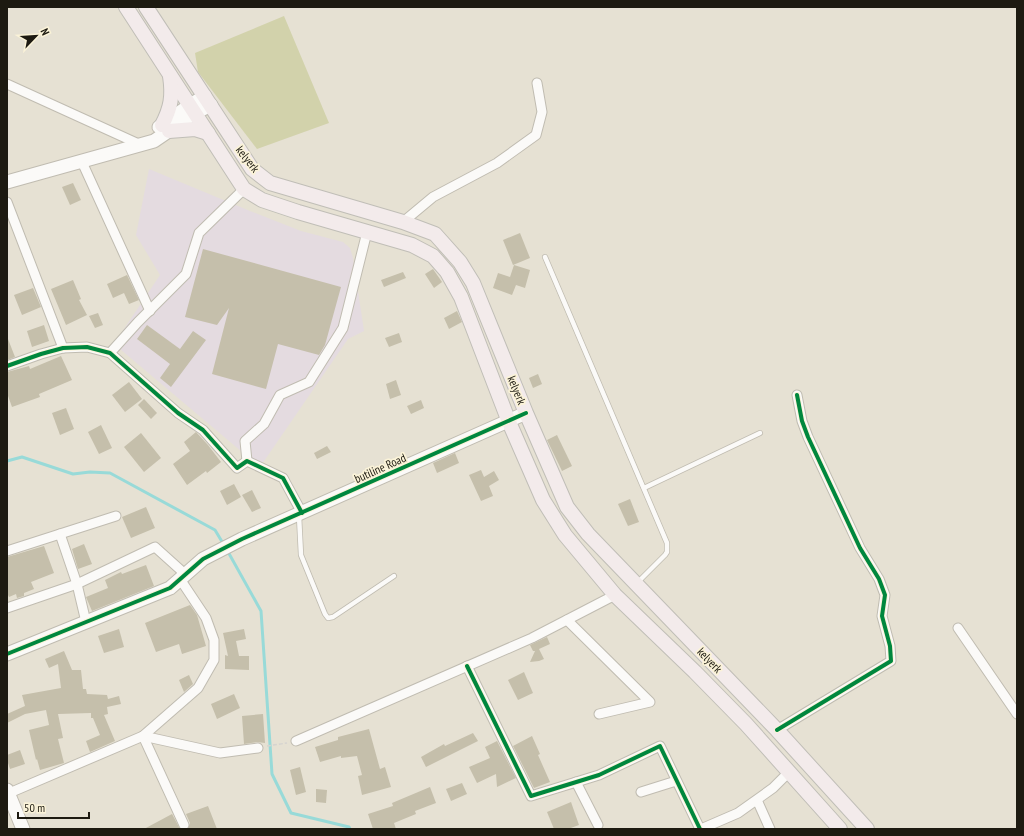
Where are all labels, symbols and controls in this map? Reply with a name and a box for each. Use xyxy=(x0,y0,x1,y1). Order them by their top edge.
north arrow xyxy=(16,16,56,56)
text: N xyxy=(37,26,53,37)
street label: kelyerk xyxy=(233,143,263,176)
street label: kelyerk xyxy=(504,373,530,407)
street label: butiline Road xyxy=(352,450,408,486)
street label: kelyerk xyxy=(694,644,726,676)
scale bar xyxy=(18,794,89,820)
text: 50 m xyxy=(24,800,45,815)

